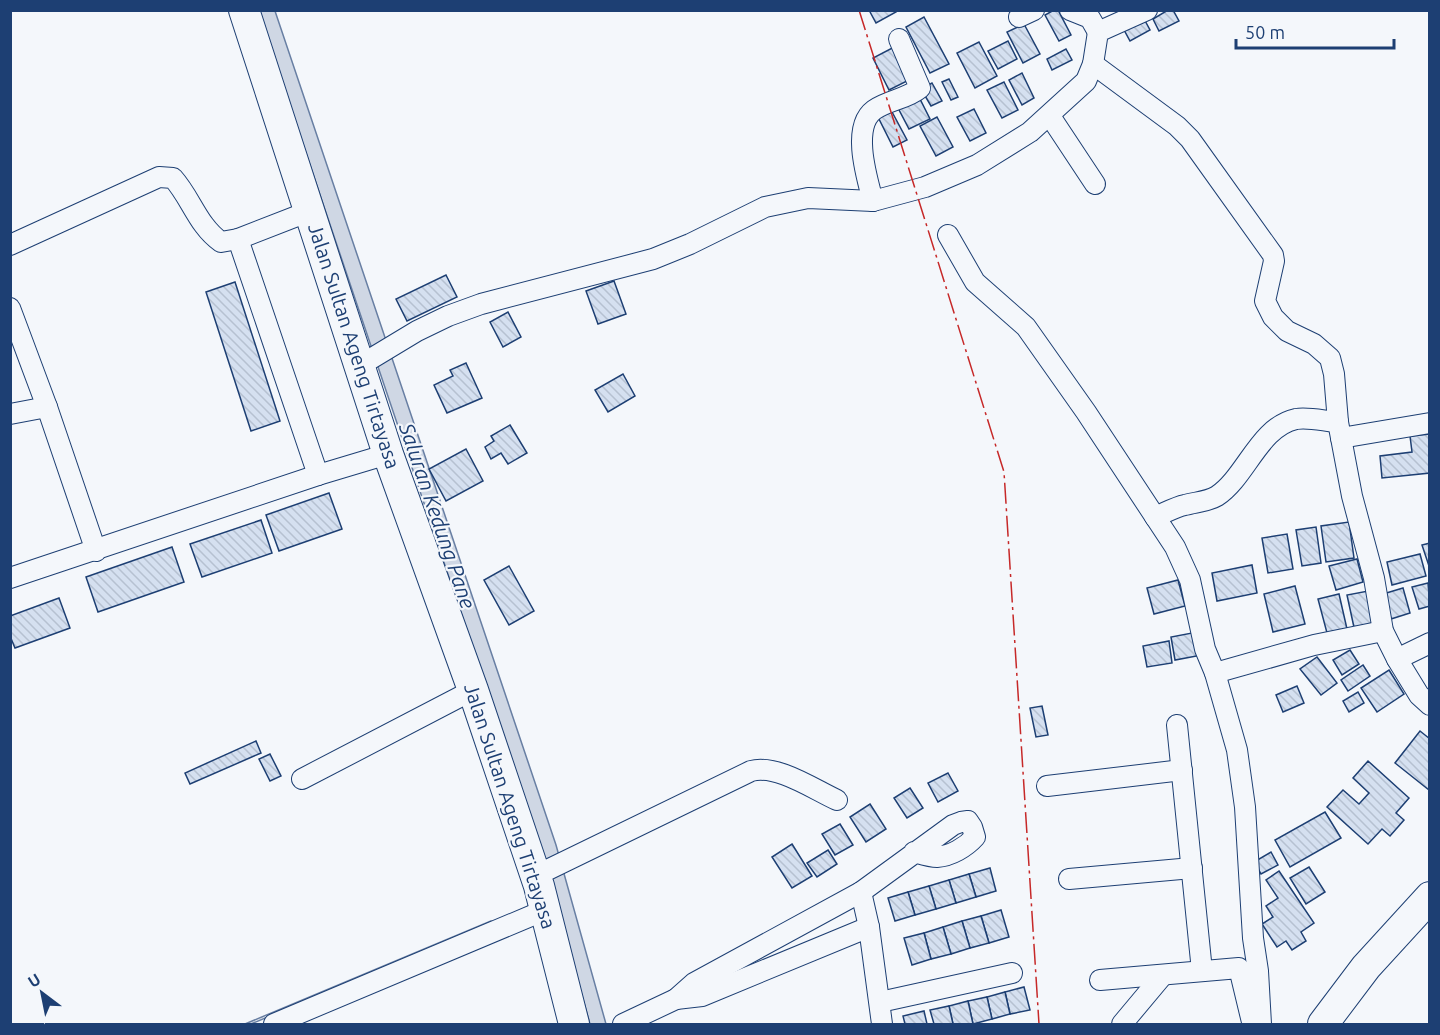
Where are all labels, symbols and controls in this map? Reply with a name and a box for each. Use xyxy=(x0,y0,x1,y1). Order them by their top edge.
scale bar xyxy=(1236,12,1394,50)
text: 50 m xyxy=(1245,22,1285,42)
street label: Jalan Sultan Ageng Tirtayasa xyxy=(304,220,405,472)
water label: Saluran Kedung Pane xyxy=(395,419,481,612)
street label: Jalan Sultan Ageng Tirtayasa xyxy=(460,680,561,932)
north arrow xyxy=(12,963,72,1023)
text: U xyxy=(25,970,44,991)

